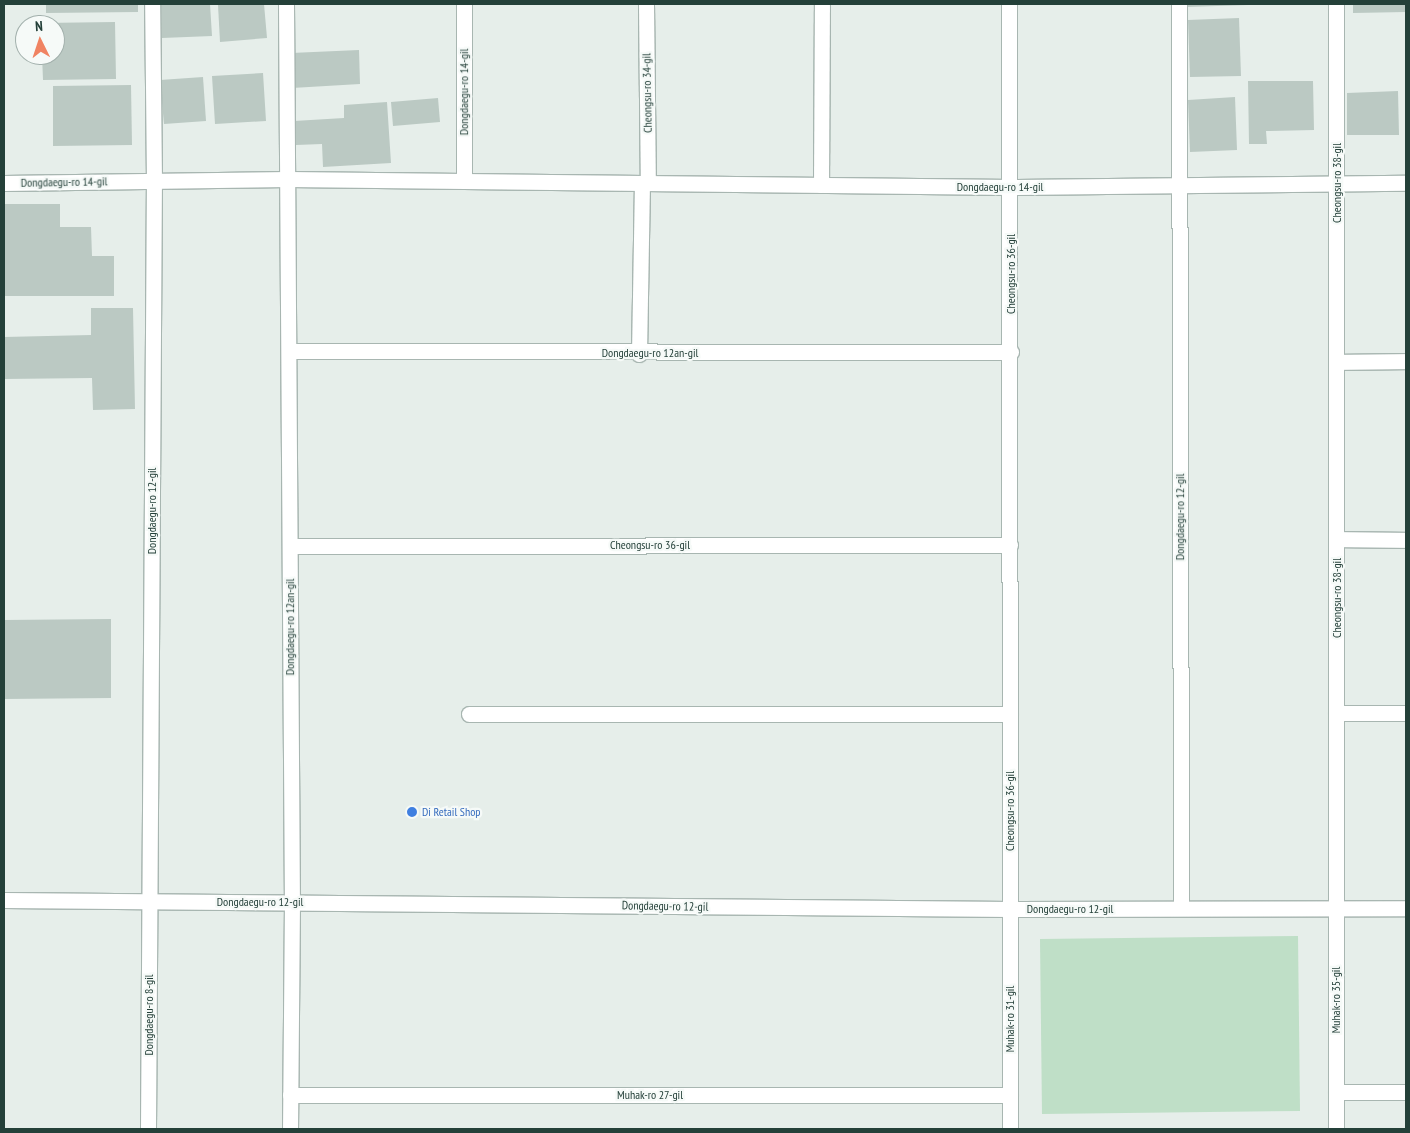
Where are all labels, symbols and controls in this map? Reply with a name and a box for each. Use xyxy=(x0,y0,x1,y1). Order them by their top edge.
north arrow xyxy=(15,15,65,65)
text: N xyxy=(35,17,43,35)
street label: Dongdaegu-ro 14-gil xyxy=(457,49,471,135)
street label: Cheongsu-ro 34-gil xyxy=(639,53,655,133)
street label: Cheongsu-ro 38-gil xyxy=(1330,143,1344,223)
street label: Dongdaegu-ro 14-gil xyxy=(21,174,107,190)
street label: Dongdaegu-ro 14-gil xyxy=(957,180,1043,194)
street label: Cheongsu-ro 36-gil xyxy=(1004,234,1018,314)
street label: Dongdaegu-ro 12an-gil xyxy=(602,346,698,360)
street label: Dongdaegu-ro 12-gil xyxy=(145,468,159,554)
street label: Dongdaegu-ro 12-gil xyxy=(1173,474,1187,560)
street label: Cheongsu-ro 36-gil xyxy=(610,538,690,552)
street label: Cheongsu-ro 38-gil xyxy=(1330,558,1344,638)
street label: Dongdaegu-ro 12an-gil xyxy=(283,579,297,675)
street label: Cheongsu-ro 36-gil xyxy=(1003,771,1017,851)
place label: Di Retail Shop xyxy=(422,805,481,819)
marker: Di Retail Shop xyxy=(406,806,418,818)
street label: Dongdaegu-ro 12-gil xyxy=(217,895,303,909)
street label: Dongdaegu-ro 12-gil xyxy=(622,898,708,914)
street label: Dongdaegu-ro 12-gil xyxy=(1027,902,1113,916)
street label: Muhak-ro 35-gil xyxy=(1329,967,1343,1033)
street label: Dongdaegu-ro 8-gil xyxy=(142,974,156,1056)
street label: Muhak-ro 31-gil xyxy=(1003,986,1017,1052)
street label: Muhak-ro 27-gil xyxy=(617,1088,683,1102)

